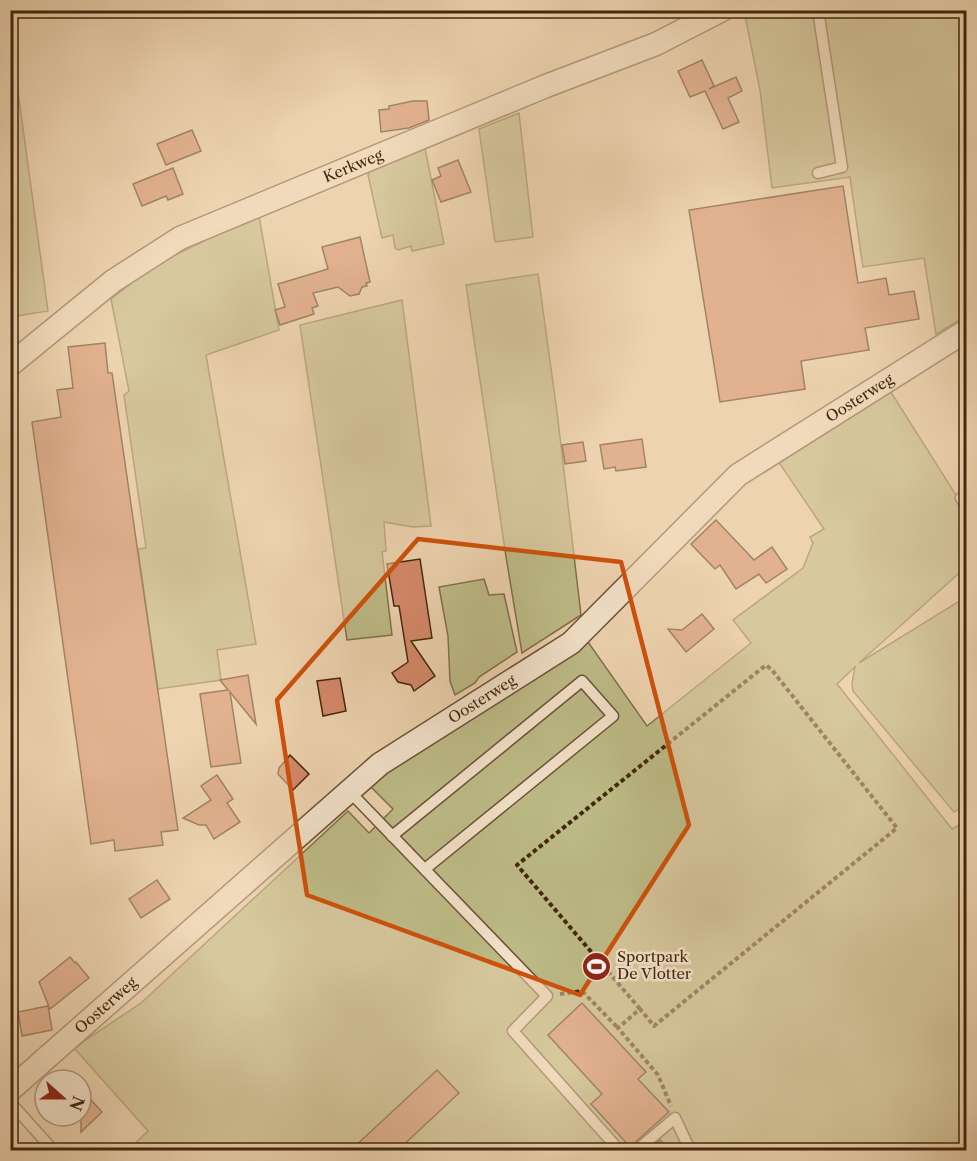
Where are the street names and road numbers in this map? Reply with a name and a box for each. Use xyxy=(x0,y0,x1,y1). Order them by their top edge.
street label: Kerkweg xyxy=(320,145,386,186)
street label: Oosterweg xyxy=(822,369,897,426)
street label: Oosterweg xyxy=(444,670,519,727)
street label: Oosterweg xyxy=(71,973,141,1037)

